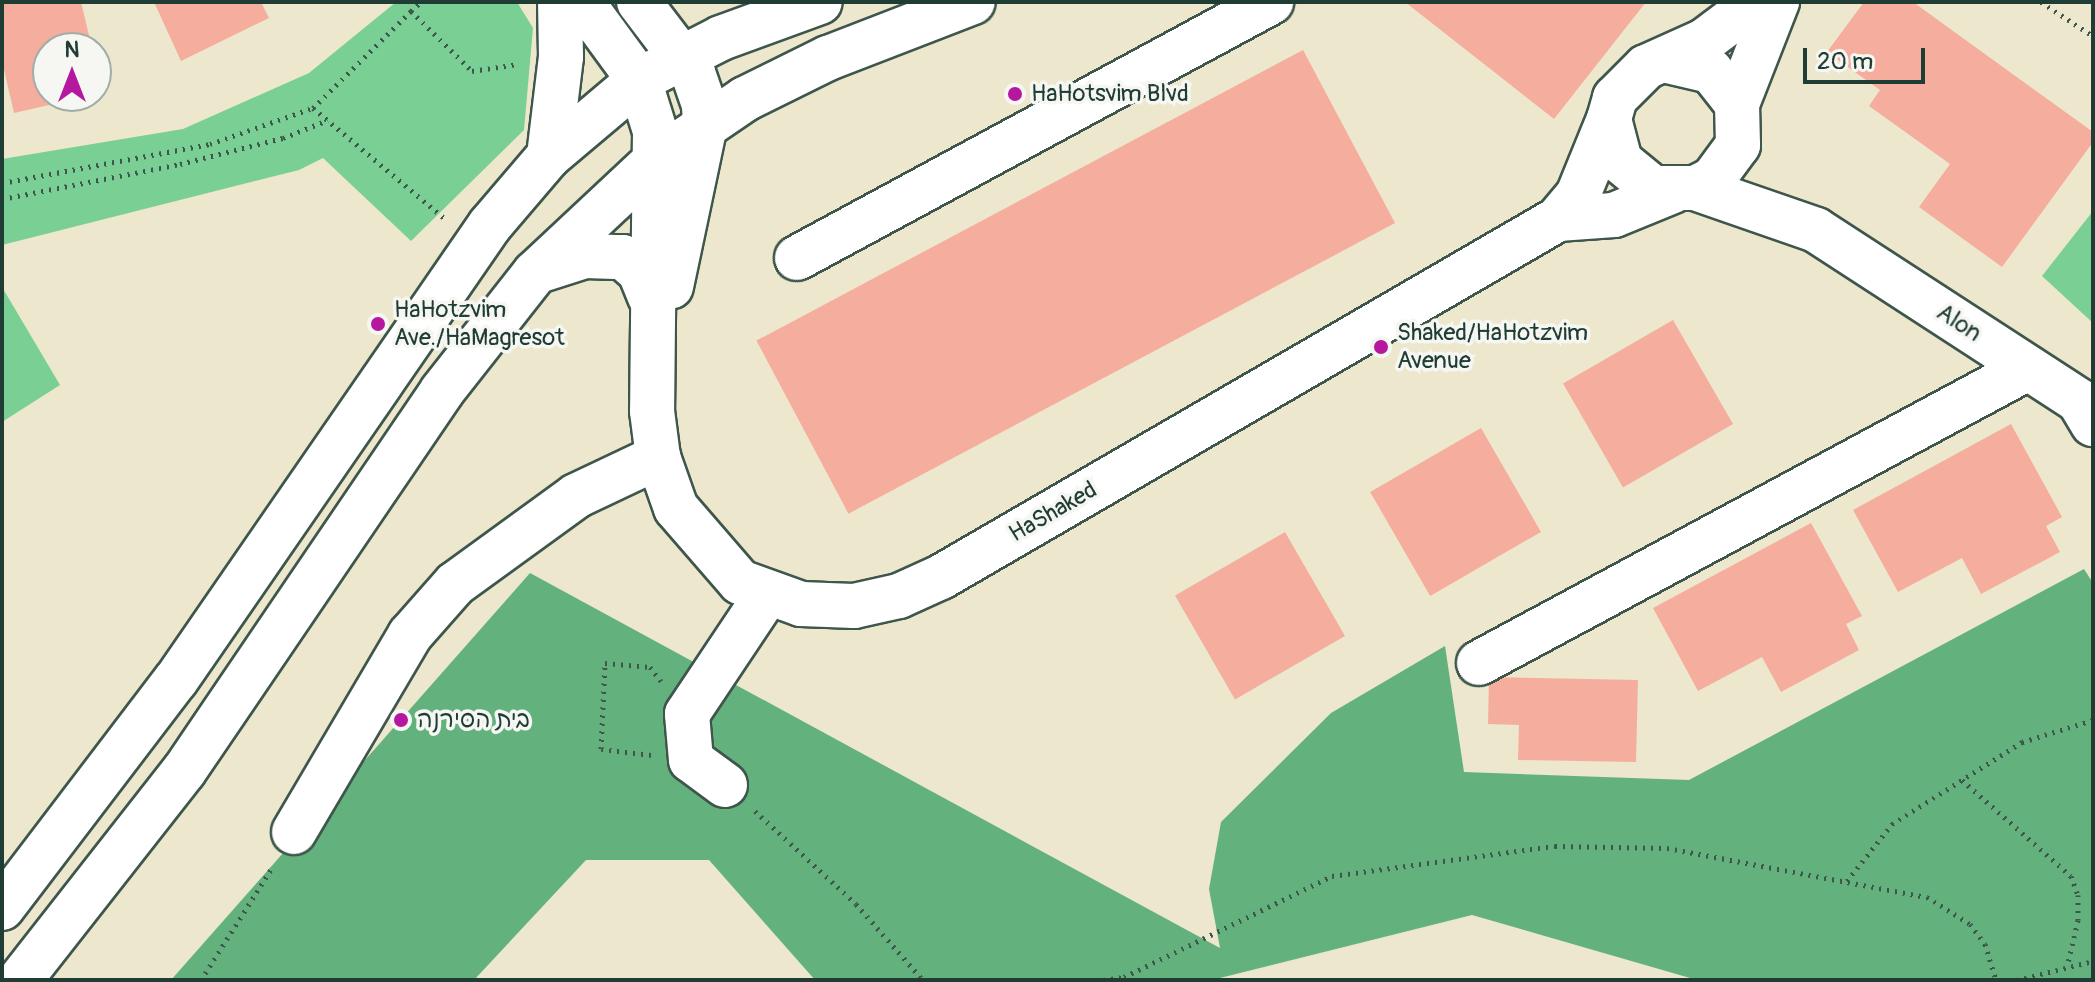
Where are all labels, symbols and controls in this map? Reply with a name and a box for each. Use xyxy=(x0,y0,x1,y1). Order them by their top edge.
north arrow xyxy=(32,32,112,112)
scale bar xyxy=(1807,32,1929,82)
text: N xyxy=(65,36,79,64)
text: 20 m xyxy=(1817,47,1873,76)
place label: HaHotsvim Blvd xyxy=(1031,80,1189,108)
marker: HaHotsvim Blvd xyxy=(1006,85,1024,103)
place label: HaHotzvim Ave./HaMagresot xyxy=(394,296,565,352)
street label: Alon xyxy=(1931,298,1987,348)
marker: HaHotzvim Ave./HaMagresot xyxy=(369,315,387,333)
place label: Shaked/HaHotzvim Avenue xyxy=(1397,319,1588,375)
marker: Shaked/HaHotzvim Avenue xyxy=(1372,338,1390,356)
street label: HaShaked xyxy=(1004,475,1102,549)
place label: בית הסירנה xyxy=(417,706,530,734)
marker: בית הסירנה xyxy=(392,711,410,729)

